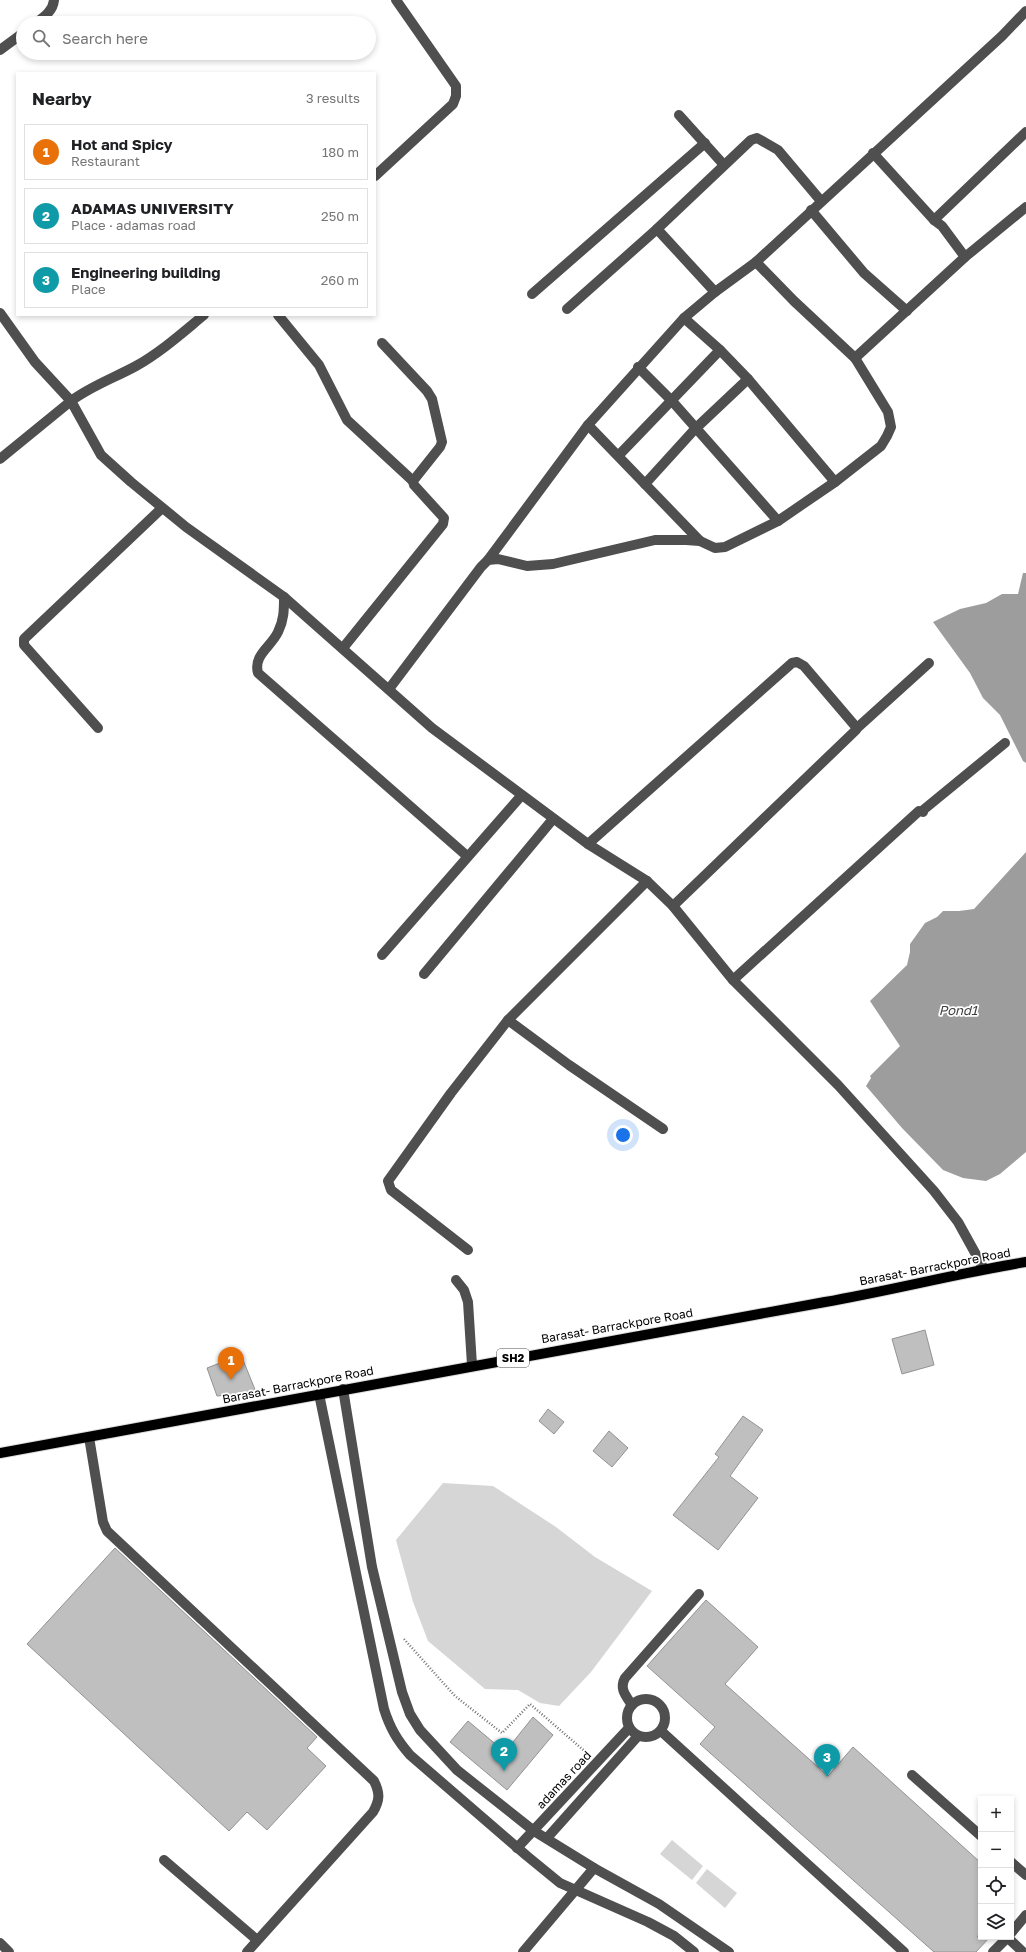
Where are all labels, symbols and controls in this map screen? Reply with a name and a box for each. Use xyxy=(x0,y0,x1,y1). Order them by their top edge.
search box xyxy=(16,16,376,60)
icon: search xyxy=(30,27,52,49)
text: Search here xyxy=(62,29,148,47)
text: Nearby xyxy=(32,88,92,109)
text: 3 results xyxy=(306,90,360,106)
text: Hot and Spicy xyxy=(71,135,173,153)
text: 1 xyxy=(43,144,49,160)
text: 180 m xyxy=(322,144,359,160)
text: Restaurant xyxy=(71,153,140,169)
text: ADAMAS UNIVERSITY xyxy=(71,199,234,217)
text: 2 xyxy=(42,208,50,224)
text: 250 m xyxy=(321,208,359,224)
text: Place · adamas road xyxy=(71,217,196,233)
text: Engineering building xyxy=(71,263,220,281)
text: 3 xyxy=(42,272,50,288)
text: 260 m xyxy=(321,272,359,288)
text: Place xyxy=(71,281,106,297)
water label: Pond1 xyxy=(939,1002,978,1018)
your location xyxy=(613,1125,633,1145)
street label: Barasat- Barrackpore Road xyxy=(858,1244,1012,1289)
street label: Barasat- Barrackpore Road xyxy=(540,1305,694,1346)
pin: 1 xyxy=(218,1347,244,1380)
road number: SH2 xyxy=(497,1349,529,1367)
street label: Barasat- Barrackpore Road xyxy=(221,1362,375,1407)
pin: 2 xyxy=(491,1738,517,1771)
pin: 3 xyxy=(814,1744,840,1777)
street label: adamas road xyxy=(533,1748,594,1812)
map controls xyxy=(978,1796,1014,1940)
button: + xyxy=(978,1796,1014,1832)
button: − xyxy=(978,1832,1014,1868)
button: locate xyxy=(978,1868,1014,1904)
button: layers xyxy=(978,1904,1014,1940)

